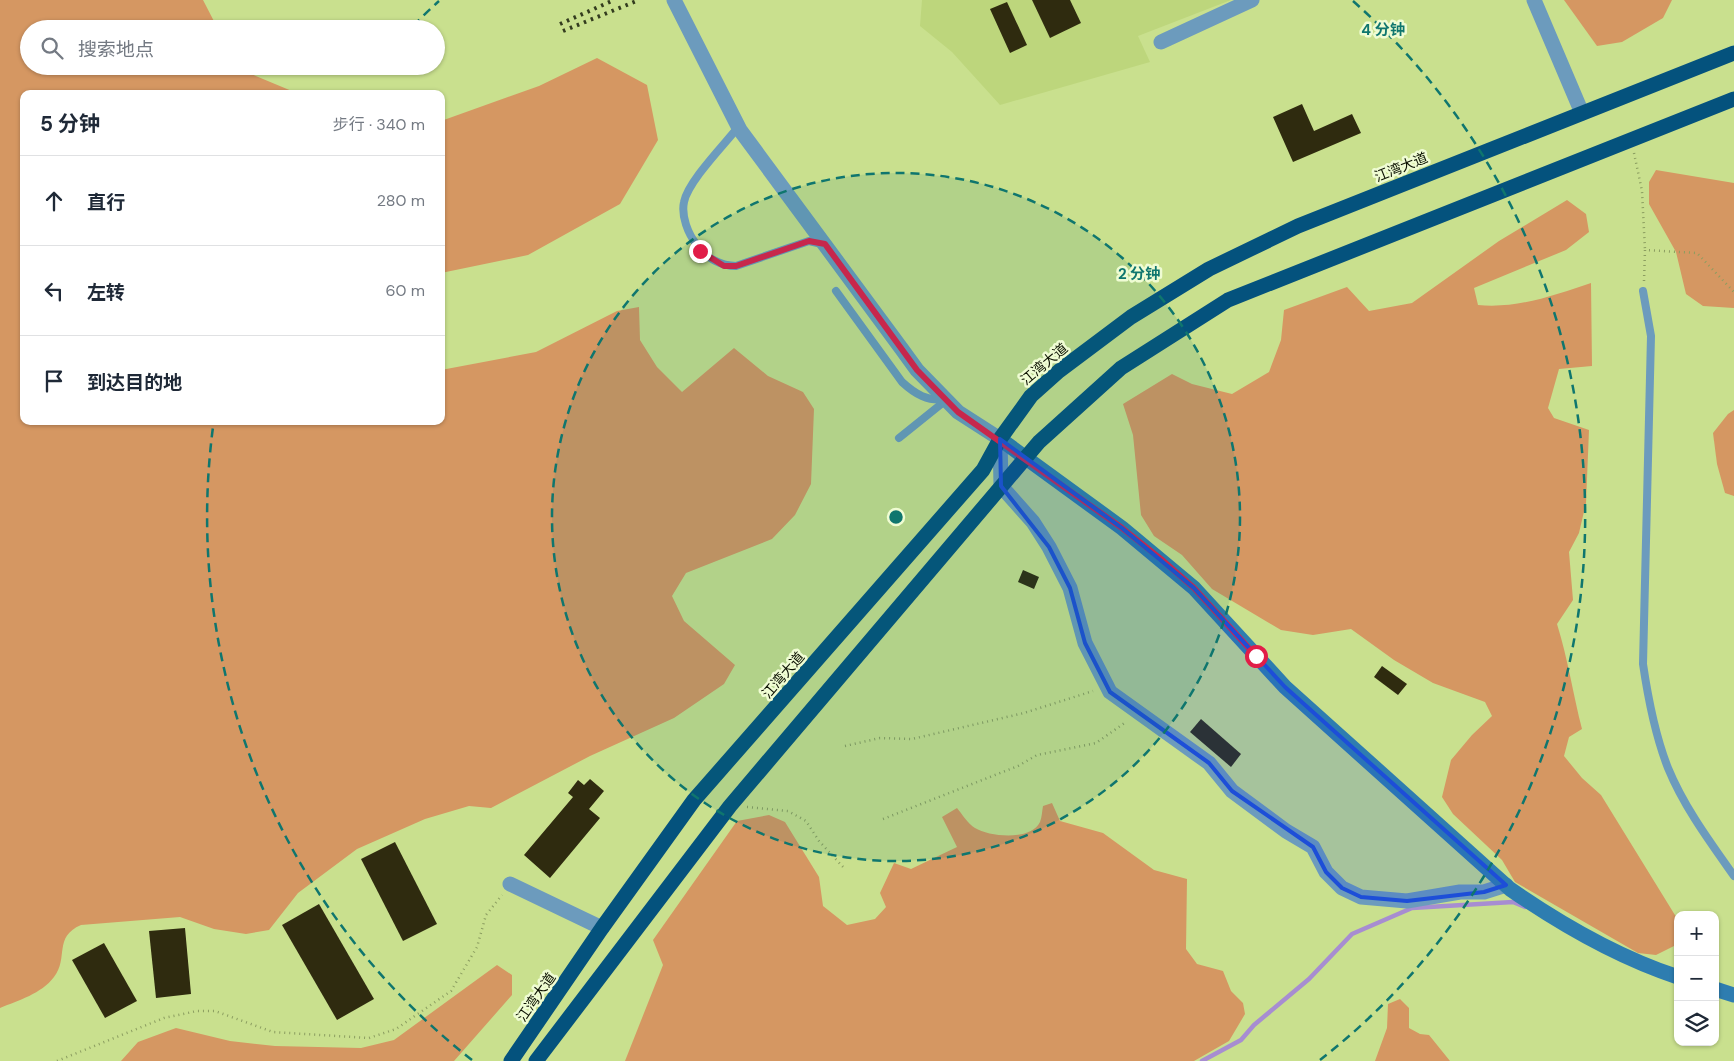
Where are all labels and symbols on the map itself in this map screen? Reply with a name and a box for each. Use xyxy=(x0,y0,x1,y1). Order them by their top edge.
text: 4 分钟 xyxy=(1361,20,1405,40)
street label: 江湾大道 xyxy=(1372,148,1430,186)
route end xyxy=(689,240,712,263)
text: 2 分钟 xyxy=(1118,264,1160,284)
street label: 江湾大道 xyxy=(1017,339,1071,389)
centre of rings xyxy=(887,508,905,526)
route start xyxy=(1245,645,1268,668)
street label: 江湾大道 xyxy=(758,648,808,702)
street label: 江湾大道 xyxy=(513,969,559,1025)

